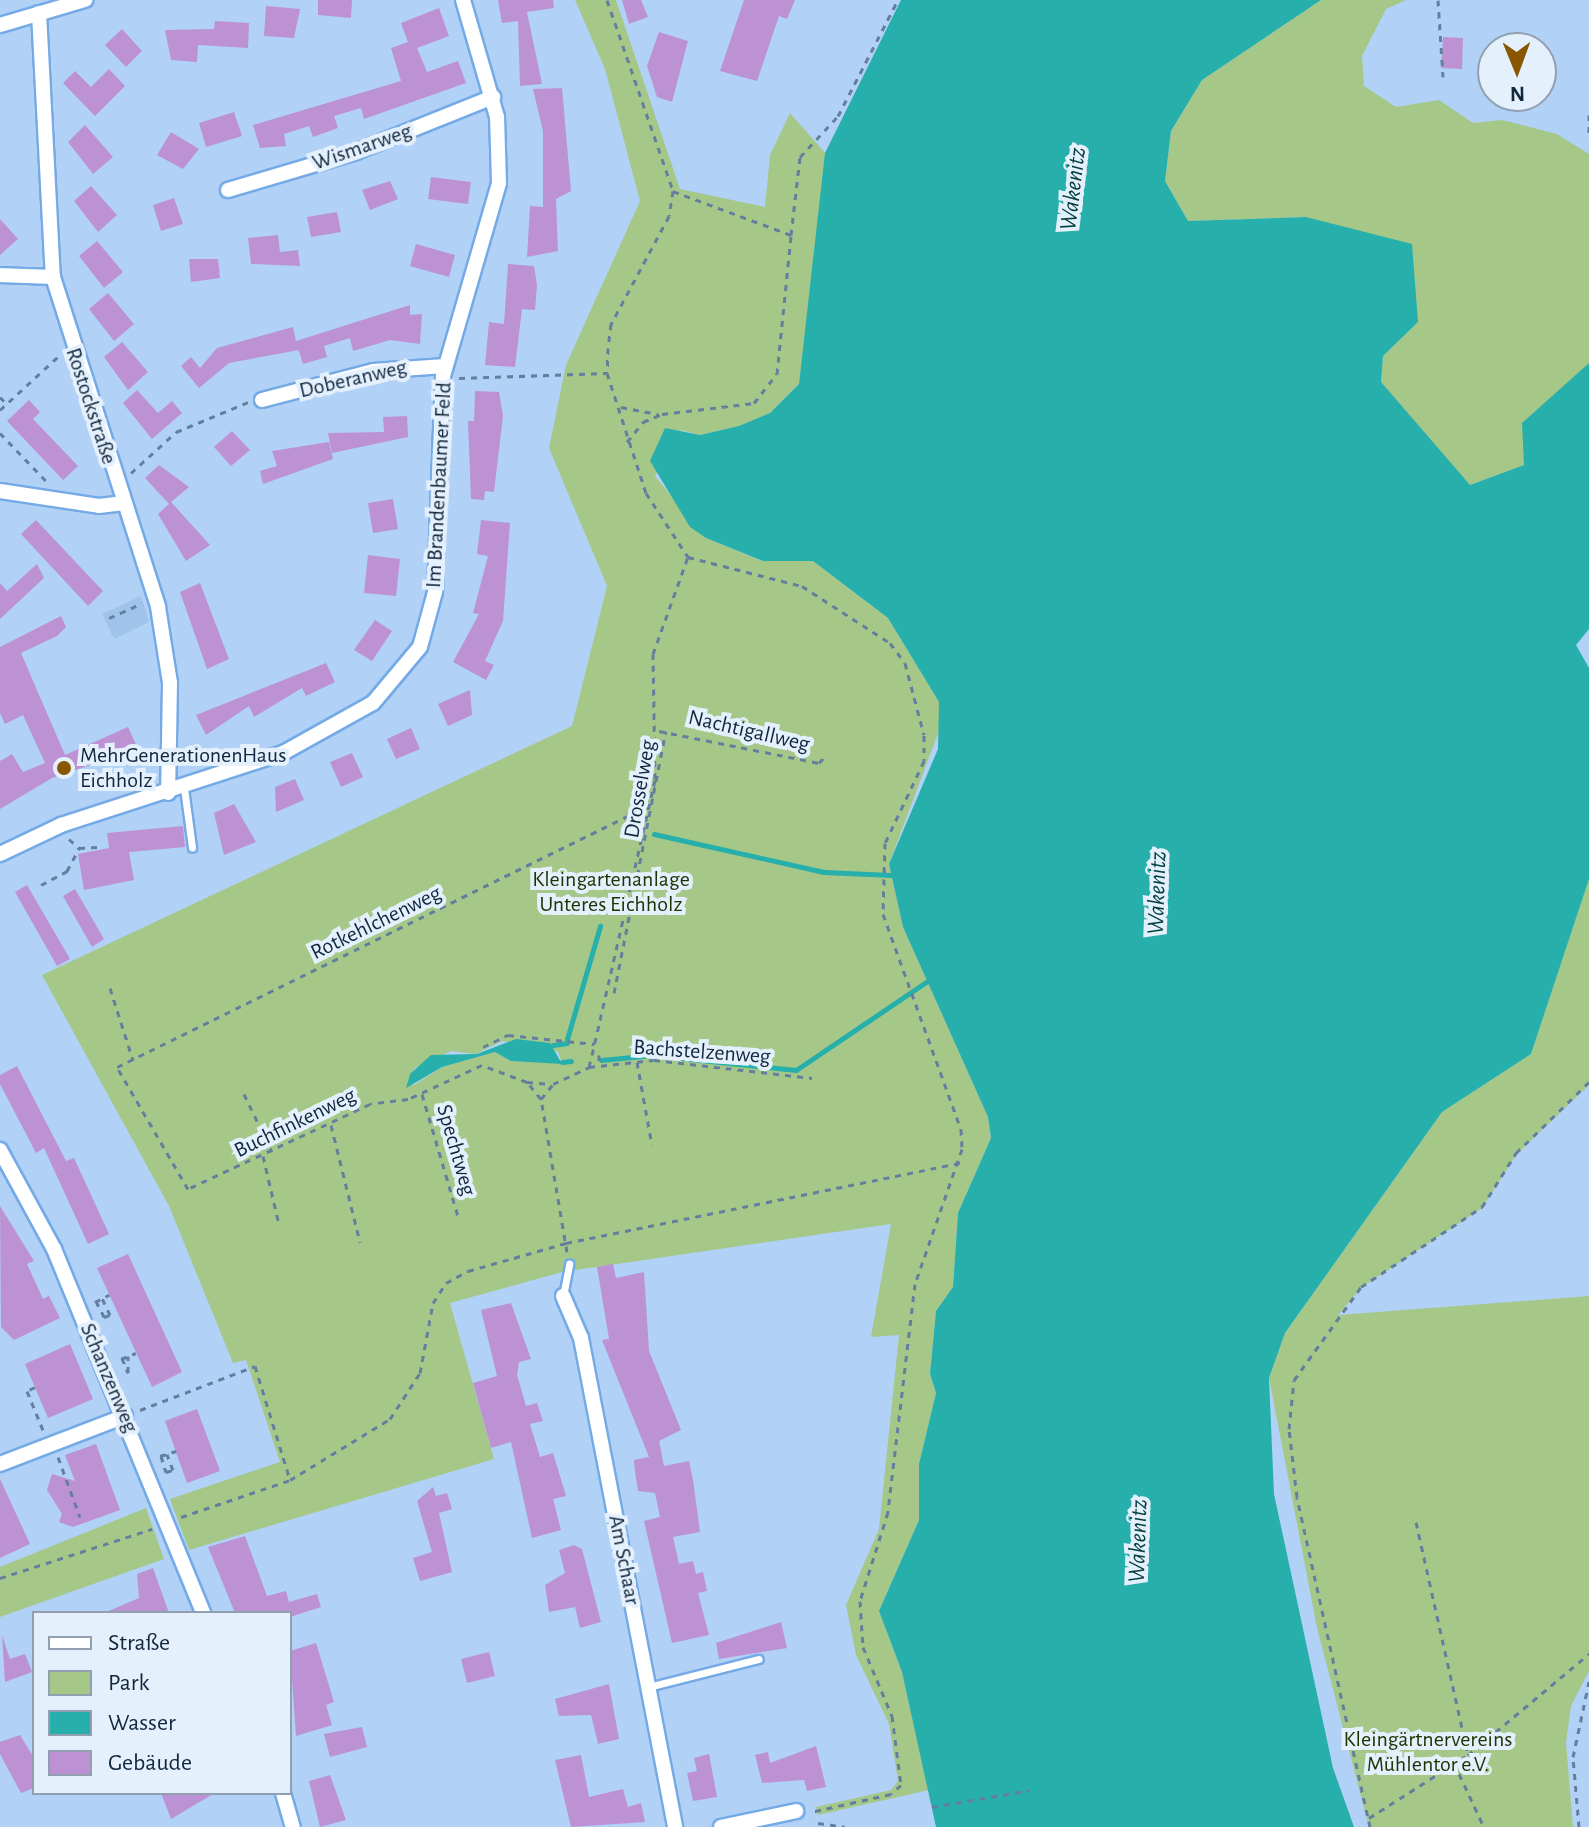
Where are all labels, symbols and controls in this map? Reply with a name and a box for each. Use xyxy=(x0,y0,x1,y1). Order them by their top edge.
north arrow xyxy=(1477,32,1557,112)
text: N xyxy=(1510,83,1525,105)
street label: Wismarweg xyxy=(309,118,415,176)
water label: Wakenitz xyxy=(1055,146,1093,232)
street label: Rostockstraße xyxy=(60,344,122,468)
street label: Doberanweg xyxy=(297,354,409,404)
street label: Im Brandenbaumer Feld xyxy=(420,381,458,589)
street label: Nachtigallweg xyxy=(686,704,812,758)
street label: Drosselweg xyxy=(618,738,662,840)
place label: MehrGenerationenHaus Eichholz xyxy=(80,742,286,794)
marker: MehrGenerationenHaus Eichholz xyxy=(55,759,73,777)
water label: Wakenitz xyxy=(1142,851,1174,935)
park label: Kleingartenanlage Unteres Eichholz xyxy=(532,866,690,918)
street label: Rotkehlchenweg xyxy=(306,880,446,966)
street label: Bachstelzenweg xyxy=(633,1034,771,1070)
street label: Buchfinkenweg xyxy=(230,1082,360,1164)
street label: Spechtweg xyxy=(430,1101,482,1199)
street label: Schanzenweg xyxy=(74,1319,144,1437)
water label: Wakenitz xyxy=(1123,1499,1155,1583)
street label: Am Schaar xyxy=(602,1513,646,1607)
legend xyxy=(32,1611,292,1795)
text: Straße xyxy=(108,1631,170,1655)
text: Park xyxy=(108,1671,149,1695)
text: Wasser xyxy=(108,1711,176,1735)
park label: Kleingärtnervereins Mühlentor e.V. xyxy=(1344,1726,1512,1778)
text: Gebäude xyxy=(108,1751,192,1775)

